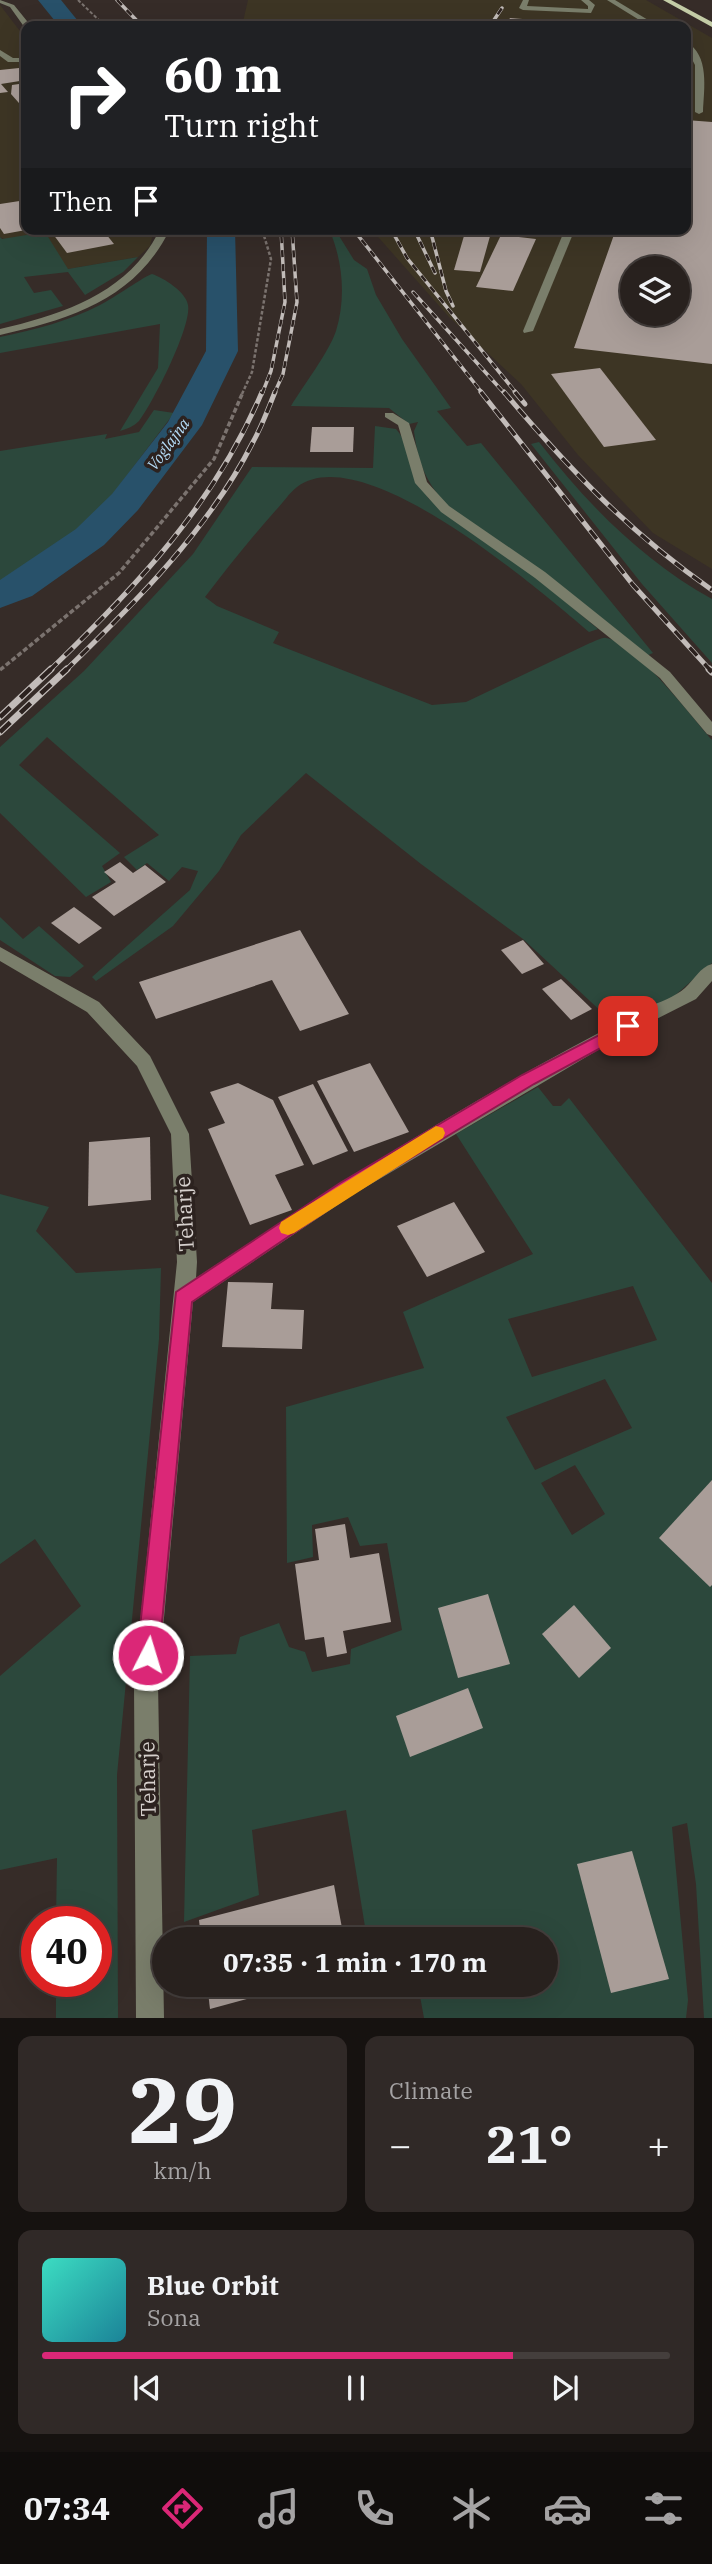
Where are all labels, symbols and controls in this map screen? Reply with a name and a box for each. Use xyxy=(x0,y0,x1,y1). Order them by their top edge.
text: 60 m xyxy=(164,42,282,105)
icon: right xyxy=(49,49,140,140)
text: Turn right xyxy=(164,104,319,146)
icon: arrive xyxy=(127,182,165,220)
text: Then xyxy=(49,184,113,218)
map controls xyxy=(620,256,690,326)
button: layers xyxy=(620,256,690,326)
water label: Voglajna xyxy=(142,414,194,474)
pin xyxy=(598,996,658,1056)
icon: arrive xyxy=(609,1007,647,1045)
street label: Teharje xyxy=(168,1176,200,1252)
position arrow xyxy=(111,1618,185,1692)
street label: Teharje xyxy=(132,1741,162,1817)
speed limit sign: 40 xyxy=(21,1906,112,1997)
text: 07:35 · 1 min · 170 m xyxy=(223,1945,487,1979)
text: 29 xyxy=(128,2050,237,2168)
text: Climate xyxy=(389,2075,473,2105)
text: 21° xyxy=(486,2110,573,2177)
text: − xyxy=(389,2120,412,2169)
text: + xyxy=(647,2120,670,2169)
text: km/h xyxy=(153,2155,212,2185)
text: Blue Orbit xyxy=(147,2268,279,2302)
text: Sona xyxy=(147,2302,201,2332)
icon: previous xyxy=(128,2369,166,2407)
icon: pause xyxy=(337,2369,375,2407)
icon: next xyxy=(546,2369,584,2407)
icon: directions xyxy=(158,2484,207,2533)
icon: music xyxy=(254,2484,303,2533)
icon: phone xyxy=(350,2484,399,2533)
icon: climate xyxy=(447,2484,496,2533)
icon: car xyxy=(543,2484,592,2533)
icon: filters xyxy=(639,2484,688,2533)
text: 07:34 xyxy=(24,2487,110,2529)

